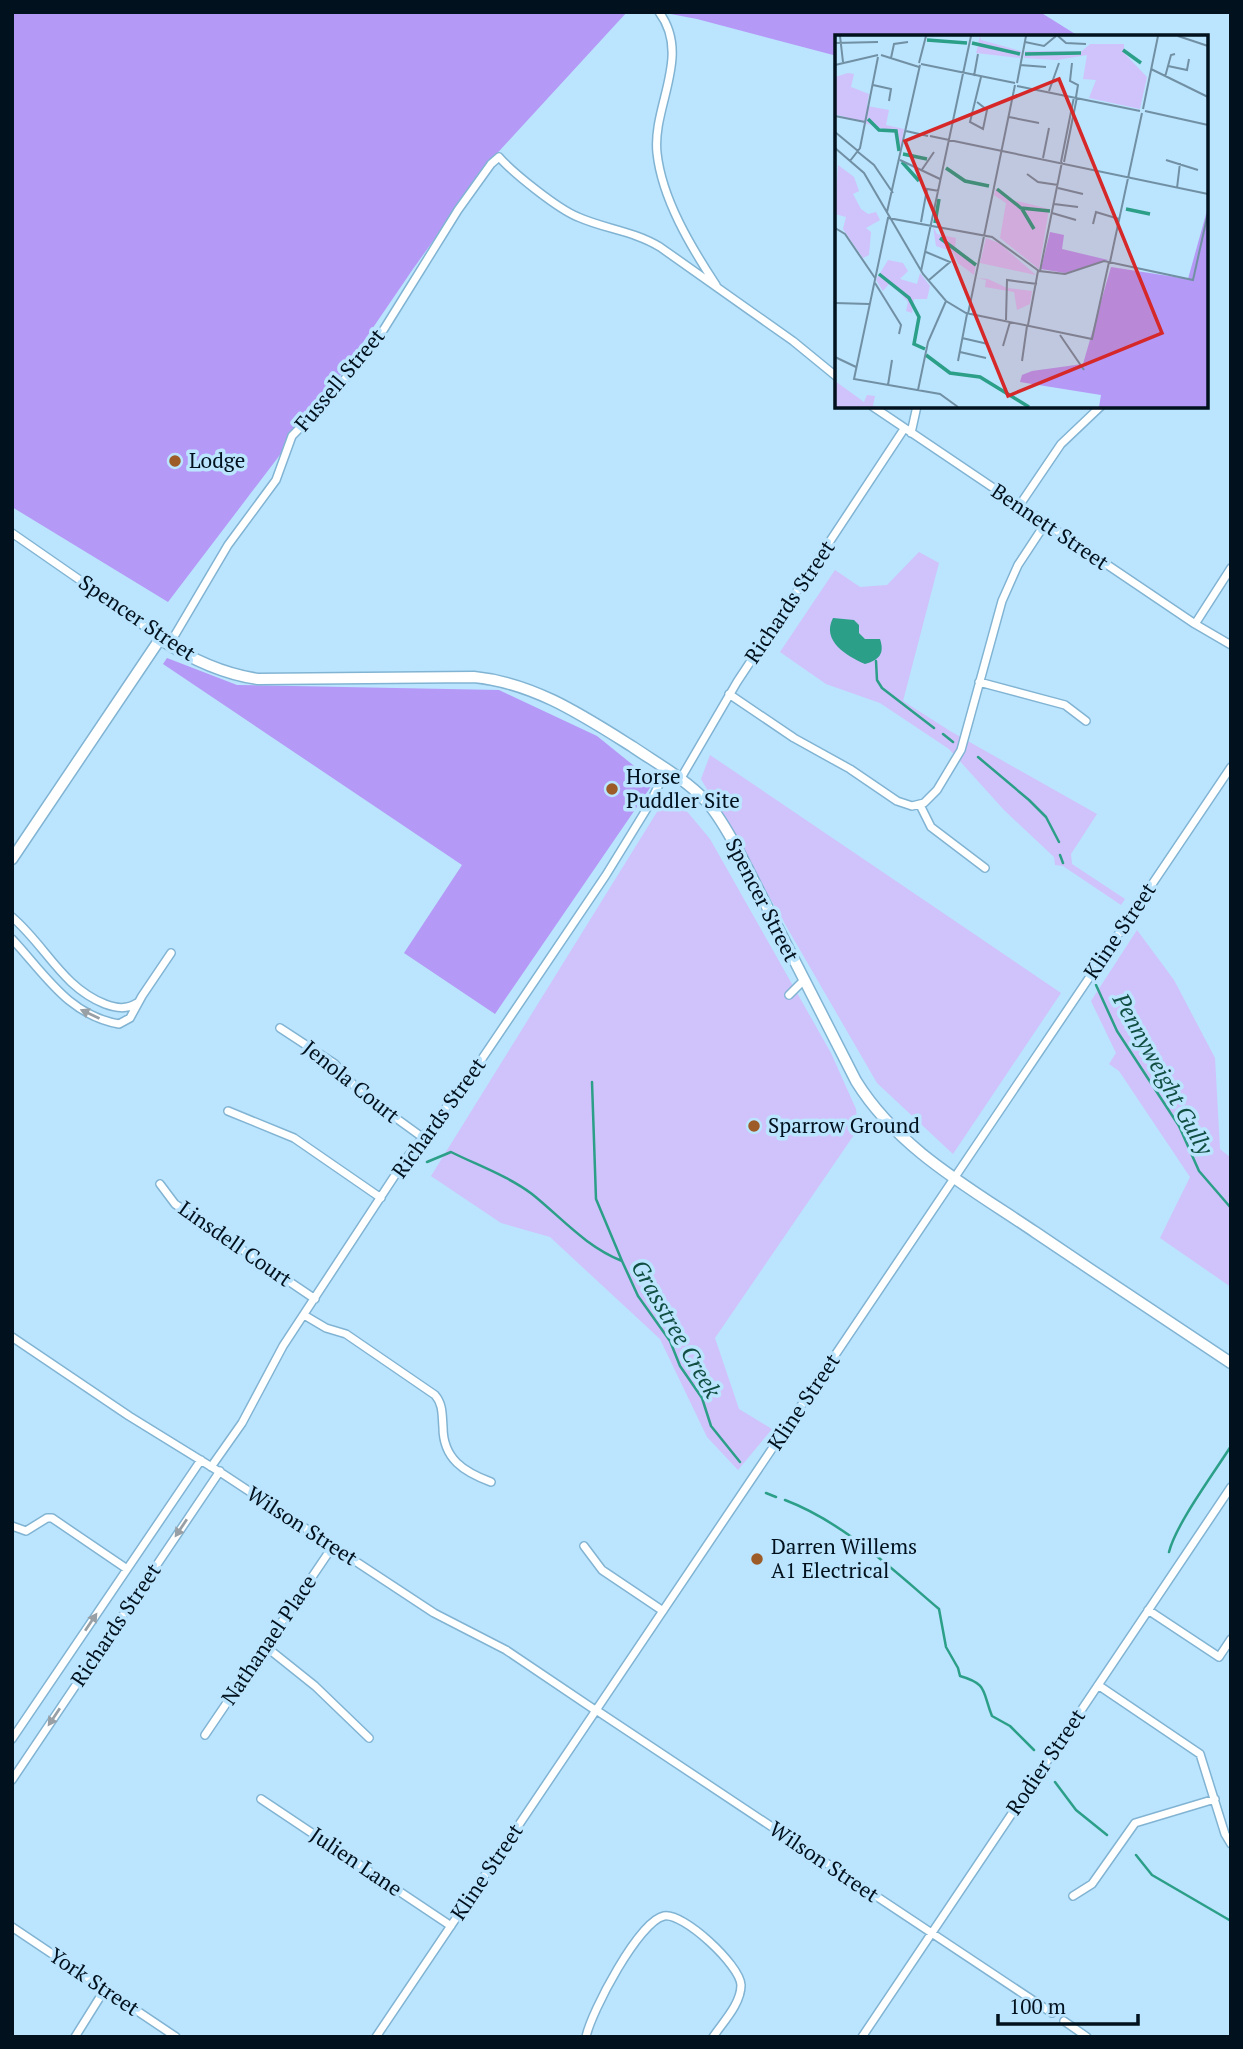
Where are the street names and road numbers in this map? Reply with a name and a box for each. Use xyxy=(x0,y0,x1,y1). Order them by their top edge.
street label: Fussell Street xyxy=(288,322,391,437)
street label: Bennett Street xyxy=(986,477,1115,576)
street label: Richards Street xyxy=(738,534,841,668)
street label: Spencer Street xyxy=(74,568,202,667)
street label: Spencer Street xyxy=(720,833,806,966)
street label: Kline Street xyxy=(1077,877,1162,984)
street label: Jenola Court xyxy=(298,1034,406,1129)
street label: Richards Street xyxy=(385,1051,491,1183)
street label: Linsdell Court xyxy=(174,1194,298,1293)
street label: Kline Street xyxy=(761,1348,846,1455)
street label: Wilson Street xyxy=(242,1479,363,1571)
street label: Richards Street xyxy=(64,1557,167,1691)
street label: Nathanael Place xyxy=(214,1569,322,1710)
street label: Rodier Street xyxy=(999,1703,1091,1820)
street label: Wilson Street xyxy=(764,1814,885,1908)
street label: Kline Street xyxy=(444,1818,529,1925)
street label: Julien Lane xyxy=(305,1820,408,1902)
street label: York Street xyxy=(44,1941,145,2022)

